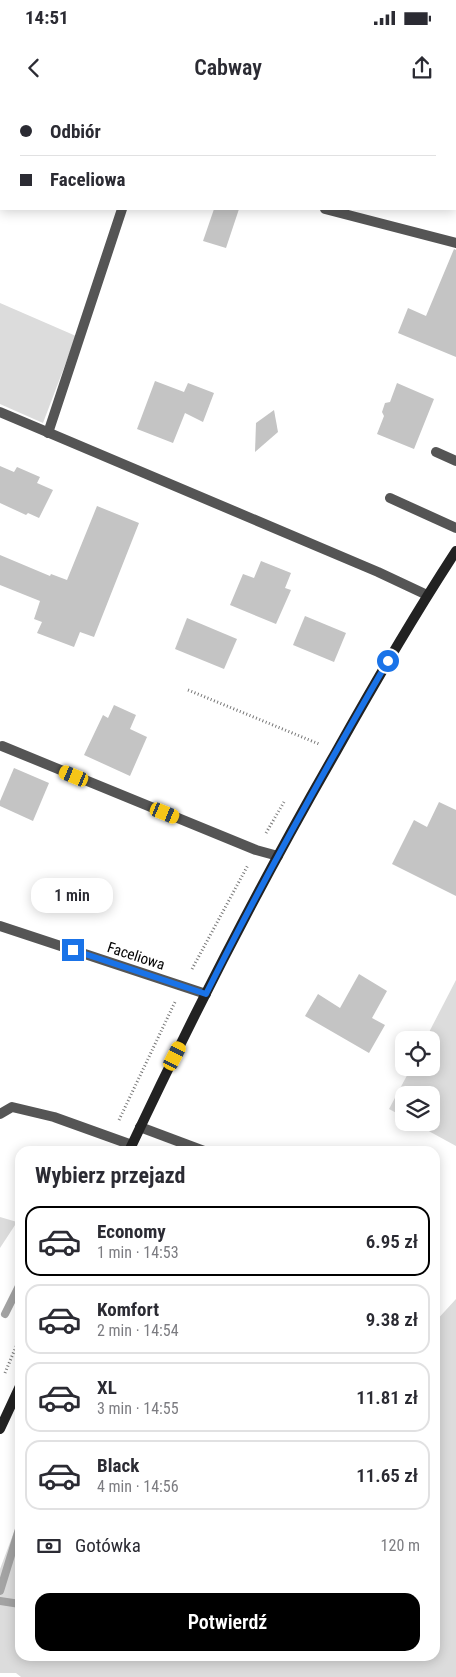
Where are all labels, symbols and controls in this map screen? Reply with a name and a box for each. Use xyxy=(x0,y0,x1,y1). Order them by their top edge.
text: 14:51 xyxy=(25,6,69,29)
icon: back xyxy=(20,54,48,82)
icon: share xyxy=(408,54,436,82)
text: Cabway xyxy=(194,55,262,80)
text: Odbiór xyxy=(50,120,101,143)
text: Faceliowa xyxy=(50,168,126,191)
route start xyxy=(377,650,399,672)
car xyxy=(57,763,90,789)
car xyxy=(148,800,181,826)
callout: 1 min xyxy=(32,878,114,912)
text: 1 min xyxy=(54,886,90,905)
street label: Faceliowa xyxy=(105,938,167,974)
route end xyxy=(62,939,84,961)
map controls xyxy=(395,1031,440,1131)
button: locate xyxy=(395,1031,440,1076)
car xyxy=(161,1039,188,1073)
button: layers xyxy=(395,1086,440,1131)
text: Wybierz przejazd xyxy=(35,1163,185,1188)
icon: car xyxy=(37,1219,82,1264)
text: Economy xyxy=(97,1220,166,1243)
text: 6.95 zł xyxy=(366,1230,418,1253)
text: 1 min · 14:53 xyxy=(97,1243,179,1262)
icon: car xyxy=(37,1297,82,1342)
text: Komfort xyxy=(97,1298,159,1321)
text: 9.38 zł xyxy=(366,1308,418,1331)
text: 2 min · 14:54 xyxy=(97,1321,179,1340)
icon: car xyxy=(37,1375,82,1420)
text: XL xyxy=(97,1376,117,1399)
text: 11.81 zł xyxy=(356,1386,418,1409)
text: 3 min · 14:55 xyxy=(97,1399,179,1418)
icon: car xyxy=(37,1453,82,1498)
text: Black xyxy=(97,1454,139,1477)
text: 11.65 zł xyxy=(356,1464,418,1487)
text: 4 min · 14:56 xyxy=(97,1477,179,1496)
icon: cash xyxy=(35,1532,63,1560)
text: Gotówka xyxy=(75,1534,141,1557)
text: 120 m xyxy=(381,1536,420,1555)
button: Potwierdź xyxy=(35,1593,420,1651)

